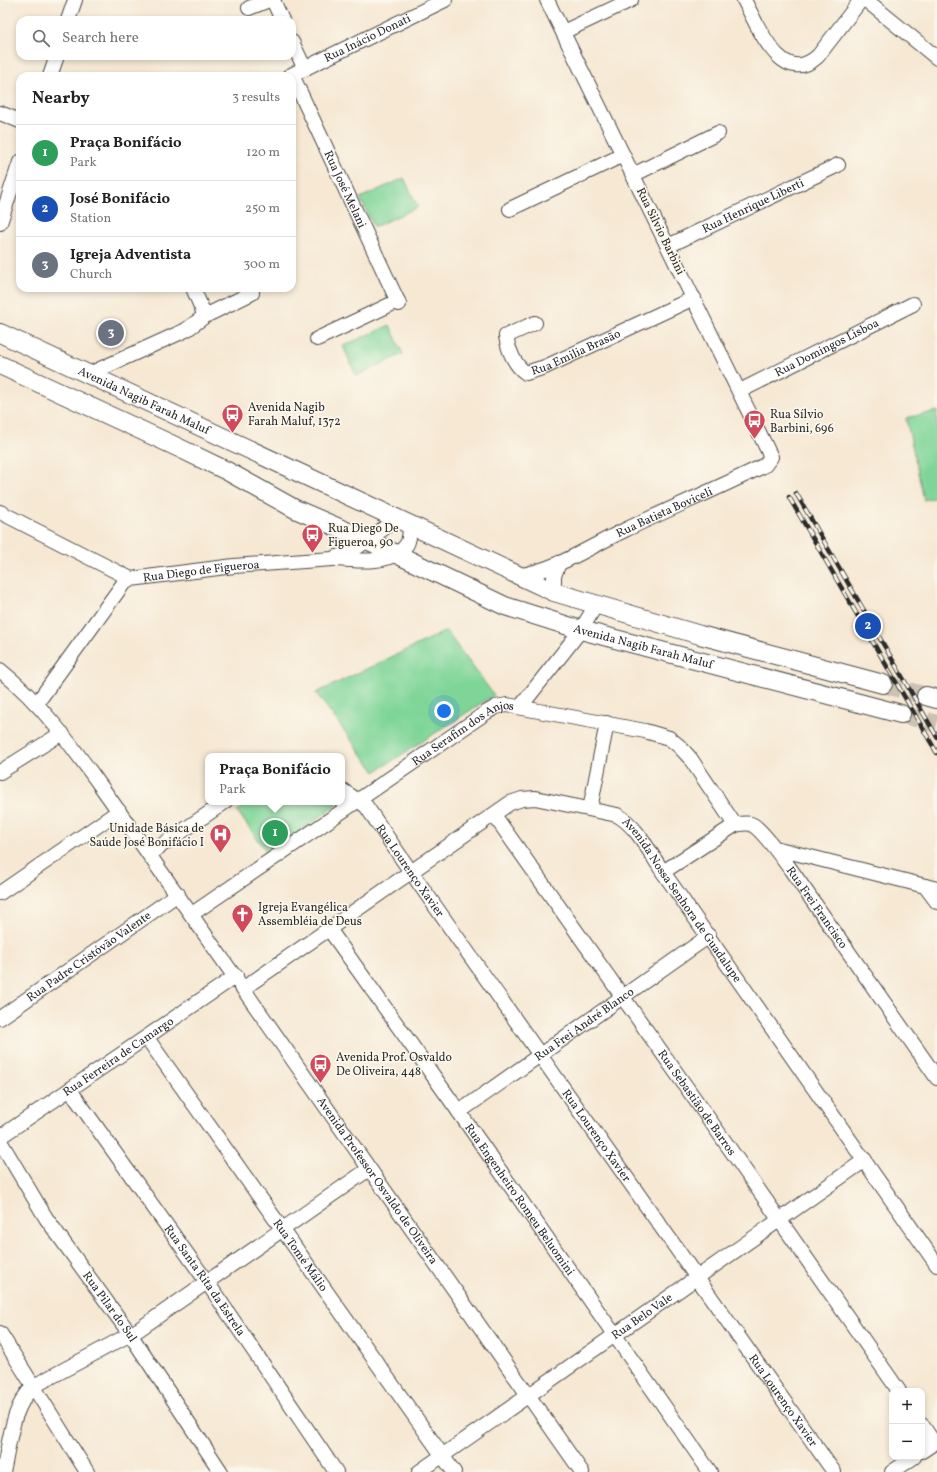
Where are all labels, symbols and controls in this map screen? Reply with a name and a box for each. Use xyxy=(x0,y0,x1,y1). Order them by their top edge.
street label: Rua Inácio Donati xyxy=(322,11,414,67)
search box xyxy=(16,16,296,60)
icon: search xyxy=(30,27,52,49)
text: Search here xyxy=(62,28,139,49)
text: Nearby xyxy=(32,87,90,110)
text: 3 results xyxy=(232,89,280,107)
text: Praça Bonifácio xyxy=(70,133,182,154)
text: 1 xyxy=(42,144,48,162)
text: 120 m xyxy=(246,144,280,162)
street label: Rua José Melani xyxy=(319,148,370,231)
text: Park xyxy=(70,154,97,172)
street label: Rua Henrique Liberti xyxy=(700,175,807,238)
street label: Rua Silvio Barbini xyxy=(632,185,688,278)
text: José Bonifácio xyxy=(70,189,170,210)
text: 2 xyxy=(42,200,48,218)
text: 250 m xyxy=(245,200,280,218)
text: Station xyxy=(70,210,111,228)
text: Igreja Adventista xyxy=(70,245,191,266)
text: 3 xyxy=(42,256,48,274)
text: 300 m xyxy=(244,256,280,274)
text: Church xyxy=(70,266,112,284)
street label: Rua Domingos Lisboa xyxy=(772,315,882,381)
pin: 3 xyxy=(98,318,124,348)
street label: Rua Emilia Brasão xyxy=(529,326,624,380)
street label: Avenida Nagib Farah Maluf xyxy=(75,364,214,440)
place label: Avenida Nagib Farah Maluf, 1372 xyxy=(248,400,341,430)
bus stop icon: Avenida Nagib Farah Maluf, 1372 xyxy=(219,401,245,434)
place label: Rua Sílvio Barbini, 696 xyxy=(770,407,834,437)
bus stop icon: Rua Sílvio Barbini, 696 xyxy=(742,408,768,441)
street label: Rua Batista Boviceli xyxy=(614,484,716,542)
place label: Rua Diego De Figueroa, 90 xyxy=(328,521,399,551)
bus stop icon: Rua Diego De Figueroa, 90 xyxy=(300,522,326,555)
street label: Rua Diego de Figueroa xyxy=(142,557,260,586)
pin: 2 xyxy=(855,611,881,641)
street label: Avenida Nagib Farah Maluf xyxy=(571,621,716,674)
street label: Rua Serafim dos Anjos xyxy=(409,698,515,770)
your location xyxy=(434,701,454,721)
popup xyxy=(205,753,345,805)
text: Praça Bonifácio xyxy=(219,760,331,781)
text: Park xyxy=(219,781,246,799)
street label: Avenida Nossa Senhora de Guadalupe xyxy=(618,814,745,986)
pin: 1 xyxy=(262,818,288,848)
place label: Unidade Básica de Saúde José Bonifácio I xyxy=(89,821,204,851)
street label: Rua Lourenço Xavier xyxy=(372,821,447,921)
hospital icon: Unidade Básica de Saúde José Bonifácio I xyxy=(207,822,233,855)
street label: Rua Frei Francisco xyxy=(782,864,851,952)
place label: Igreja Evangélica Assembléia de Deus xyxy=(258,900,362,930)
church icon: Igreja Evangélica Assembléia de Deus xyxy=(229,901,255,934)
street label: Rua Padre Cristóvão Valente xyxy=(24,908,155,1006)
street label: Rua Frei André Blanco xyxy=(532,984,638,1065)
street label: Rua Ferreira de Camargo xyxy=(60,1014,177,1101)
street label: Rua Sebastião de Barros xyxy=(653,1047,739,1159)
place label: Avenida Prof. Osvaldo De Oliveira, 448 xyxy=(336,1050,452,1080)
bus stop icon: Avenida Prof. Osvaldo De Oliveira, 448 xyxy=(308,1051,334,1084)
street label: Rua Lourenço Xavier xyxy=(558,1087,634,1185)
street label: Avenida Professor Osvaldo de Oliveira xyxy=(313,1094,441,1268)
street label: Rua Engenheiro Romeu Beluomini xyxy=(461,1121,578,1279)
street label: Rua Tomé Málio xyxy=(269,1216,331,1295)
street label: Rua Santa Rita da Estrela xyxy=(160,1222,248,1339)
street label: Rua Pilar do Sul xyxy=(78,1269,140,1346)
street label: Rua Belo Vale xyxy=(609,1290,676,1344)
street label: Rua Lourenço Xavier xyxy=(744,1351,821,1450)
map controls xyxy=(889,1388,925,1460)
button: + xyxy=(889,1388,925,1424)
button: − xyxy=(889,1424,925,1460)

